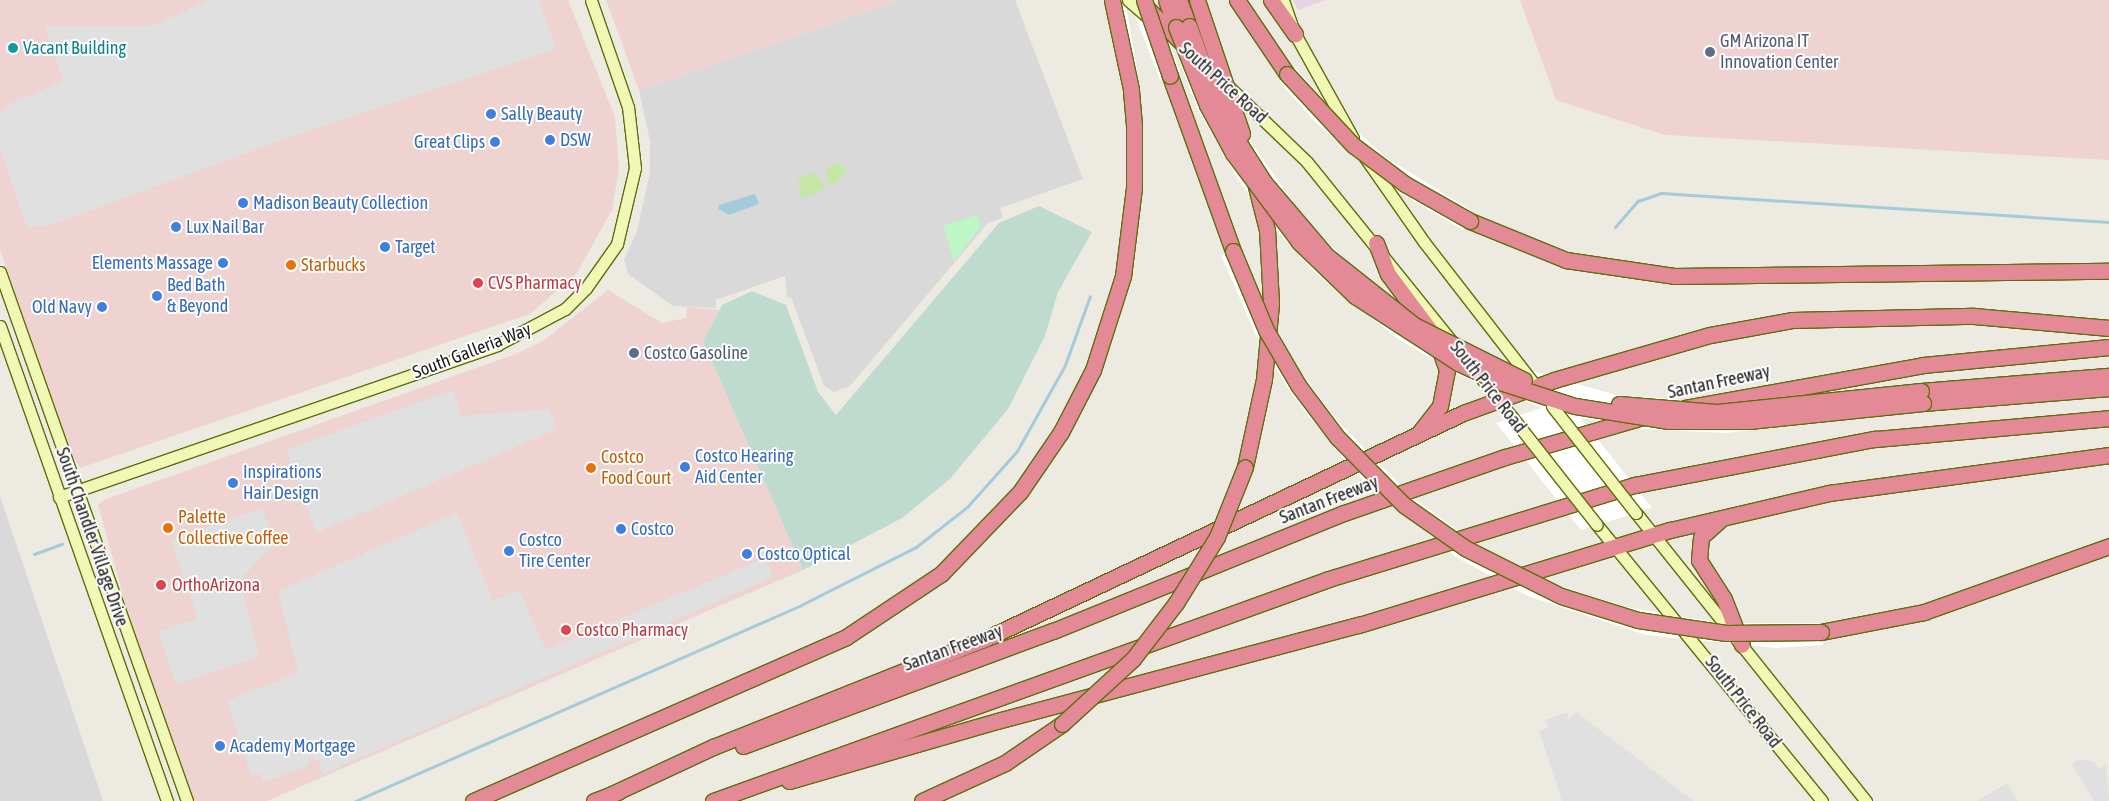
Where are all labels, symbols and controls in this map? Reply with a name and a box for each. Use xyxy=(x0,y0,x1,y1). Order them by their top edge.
place label: GM Arizona IT Innovation Center xyxy=(1720,31,1838,74)
place label: Vacant Building xyxy=(23,37,126,59)
street label: South Price Road xyxy=(1175,38,1271,128)
marker: Vacant Building xyxy=(7,42,19,54)
marker: GM Arizona IT Innovation Center xyxy=(1704,46,1716,58)
place label: Sally Beauty xyxy=(501,103,583,125)
marker: Sally Beauty xyxy=(485,108,497,120)
place label: DSW xyxy=(560,129,591,151)
place label: Great Clips xyxy=(414,131,485,153)
marker: DSW xyxy=(544,134,556,146)
marker: Great Clips xyxy=(489,136,501,148)
place label: Madison Beauty Collection xyxy=(253,192,428,214)
marker: Madison Beauty Collection xyxy=(237,197,249,209)
place label: Lux Nail Bar xyxy=(186,216,264,238)
marker: Lux Nail Bar xyxy=(170,221,182,233)
place label: Target xyxy=(395,236,436,258)
marker: Target xyxy=(379,241,391,253)
place label: Elements Massage xyxy=(92,252,213,274)
place label: Starbucks xyxy=(301,254,366,276)
marker: Elements Massage xyxy=(217,257,229,269)
marker: Starbucks xyxy=(285,259,297,271)
place label: CVS Pharmacy xyxy=(488,272,582,294)
place label: Bed Bath & Beyond xyxy=(167,275,228,318)
marker: CVS Pharmacy xyxy=(472,277,484,289)
marker: Bed Bath & Beyond xyxy=(151,290,163,302)
place label: Old Navy xyxy=(32,296,92,318)
marker: Old Navy xyxy=(96,301,108,313)
street label: South Galleria Way xyxy=(410,318,534,384)
street label: South Price Road xyxy=(1445,337,1531,437)
place label: Costco Gasoline xyxy=(644,342,748,364)
marker: Costco Gasoline xyxy=(628,347,640,359)
street label: Santan Freeway xyxy=(1666,361,1772,403)
street label: South Chandler Village Drive xyxy=(51,445,133,629)
place label: Costco Hearing Aid Center xyxy=(695,446,793,488)
place label: Costco Food Court xyxy=(601,447,671,489)
marker: Costco Hearing Aid Center xyxy=(679,461,691,473)
place label: Inspirations Hair Design xyxy=(243,462,322,504)
marker: Costco Food Court xyxy=(585,462,597,474)
street label: Santan Freeway xyxy=(1277,471,1381,529)
marker: Inspirations Hair Design xyxy=(227,477,239,489)
place label: Palette Collective Coffee xyxy=(178,507,288,550)
place label: Costco xyxy=(631,518,674,540)
marker: Palette Collective Coffee xyxy=(162,522,174,534)
marker: Costco xyxy=(615,523,627,535)
place label: Costco Tire Center xyxy=(519,530,590,572)
place label: Costco Optical xyxy=(757,543,851,565)
marker: Costco Tire Center xyxy=(503,545,515,557)
marker: Costco Optical xyxy=(741,548,753,560)
place label: OrthoArizona xyxy=(172,574,260,596)
marker: OrthoArizona xyxy=(154,578,168,592)
place label: Costco Pharmacy xyxy=(576,619,688,641)
street label: Santan Freeway xyxy=(900,620,1006,676)
marker: Costco Pharmacy xyxy=(560,624,572,636)
street label: South Price Road xyxy=(1700,652,1786,752)
place label: Academy Mortgage xyxy=(230,735,356,757)
marker: Academy Mortgage xyxy=(214,740,226,752)

